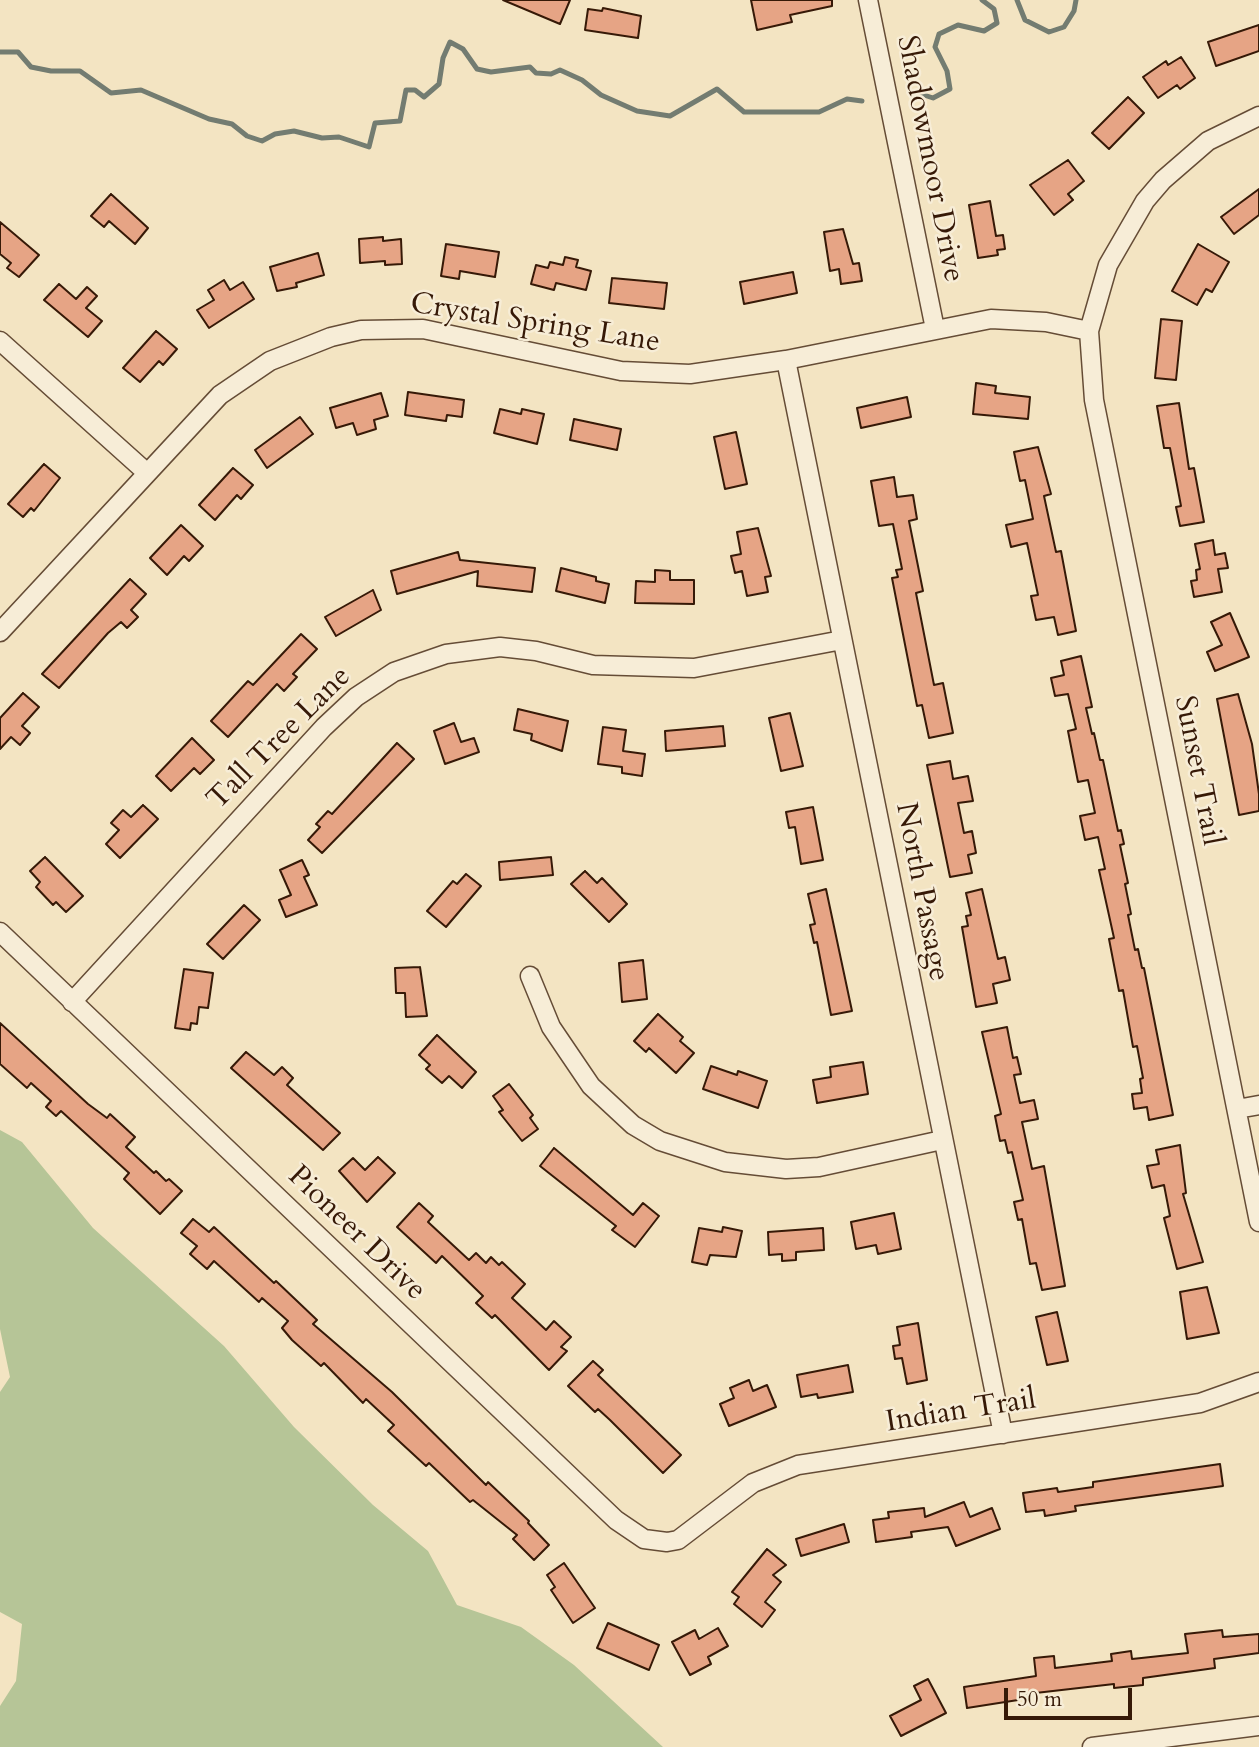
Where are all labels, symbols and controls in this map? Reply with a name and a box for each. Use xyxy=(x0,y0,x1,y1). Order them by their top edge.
street label: Shadowmoor Drive xyxy=(887,33,971,285)
street label: Crystal Spring Lane xyxy=(408,287,662,361)
street label: Tall Tree Lane xyxy=(201,660,359,818)
street label: Sunset Trail xyxy=(1165,693,1229,849)
street label: North Passage xyxy=(886,800,956,984)
street label: Pioneer Drive xyxy=(279,1159,433,1309)
street label: Indian Trail xyxy=(883,1382,1039,1442)
scale bar xyxy=(1007,1674,1135,1718)
text: 50 m xyxy=(1017,1685,1062,1714)

